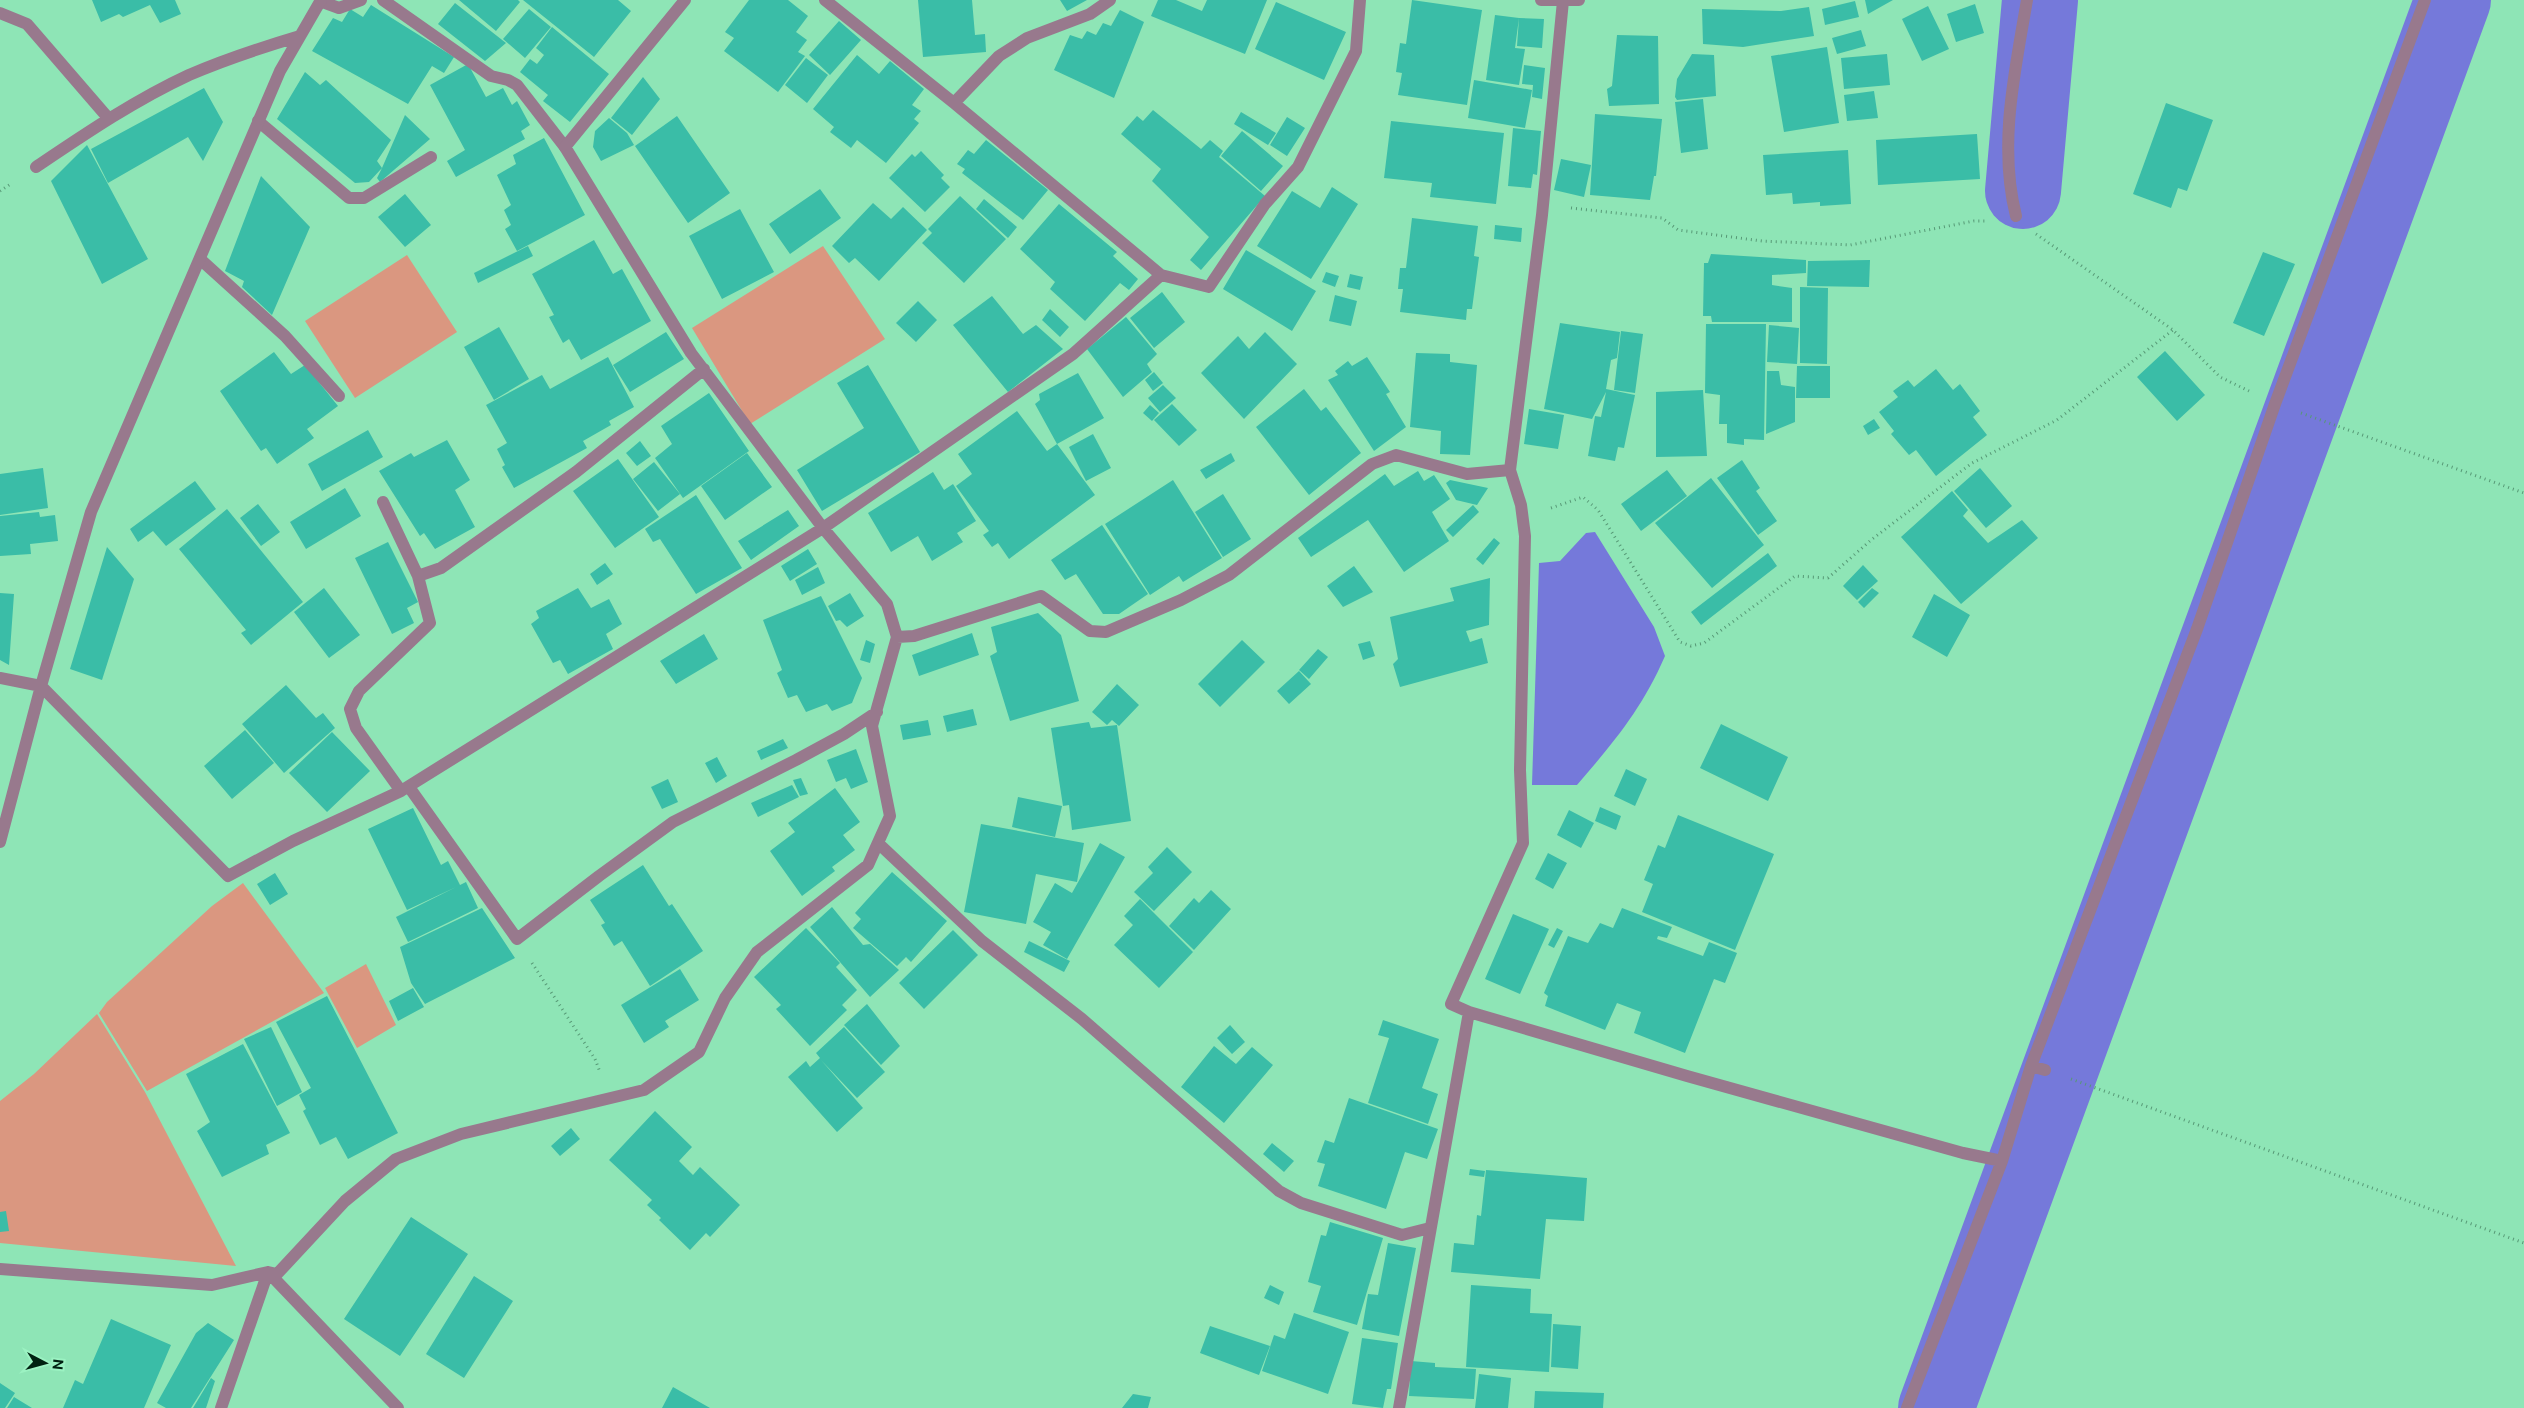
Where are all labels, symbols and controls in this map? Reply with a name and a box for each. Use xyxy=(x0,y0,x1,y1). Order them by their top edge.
north arrow xyxy=(20,1338,70,1388)
text: N xyxy=(49,1358,66,1371)

